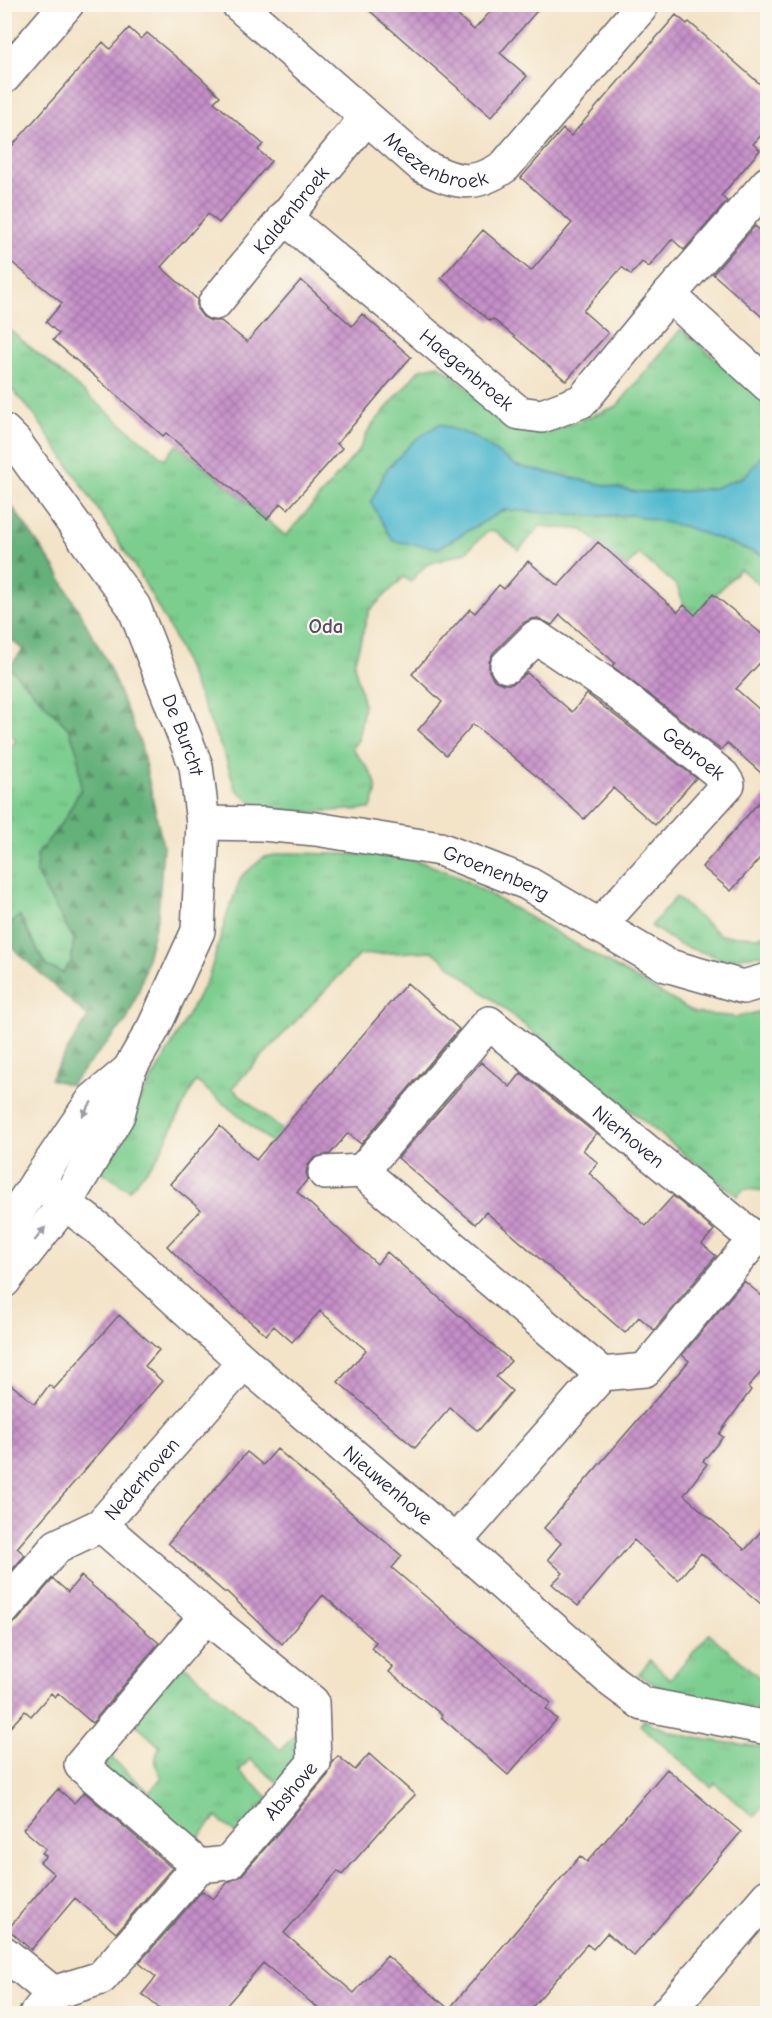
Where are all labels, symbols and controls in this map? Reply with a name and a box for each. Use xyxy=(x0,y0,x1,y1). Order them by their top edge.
street label: Meezenbroek xyxy=(379,127,491,193)
street label: Kaldenbroek xyxy=(249,162,334,259)
street label: Haegenbroek xyxy=(415,324,518,416)
district label: Oda xyxy=(308,614,344,638)
street label: De Burcht xyxy=(157,691,208,778)
street label: Gebroek xyxy=(658,722,730,785)
street label: Groenenberg xyxy=(440,840,554,906)
one-way arrow xyxy=(81,1101,93,1117)
street label: Nierhoven xyxy=(588,1101,669,1173)
one-way arrow xyxy=(34,1227,46,1242)
street label: Nederhoven xyxy=(100,1433,184,1525)
street label: Nieuwenhove xyxy=(339,1441,437,1530)
street label: Abshove xyxy=(259,1757,322,1825)

